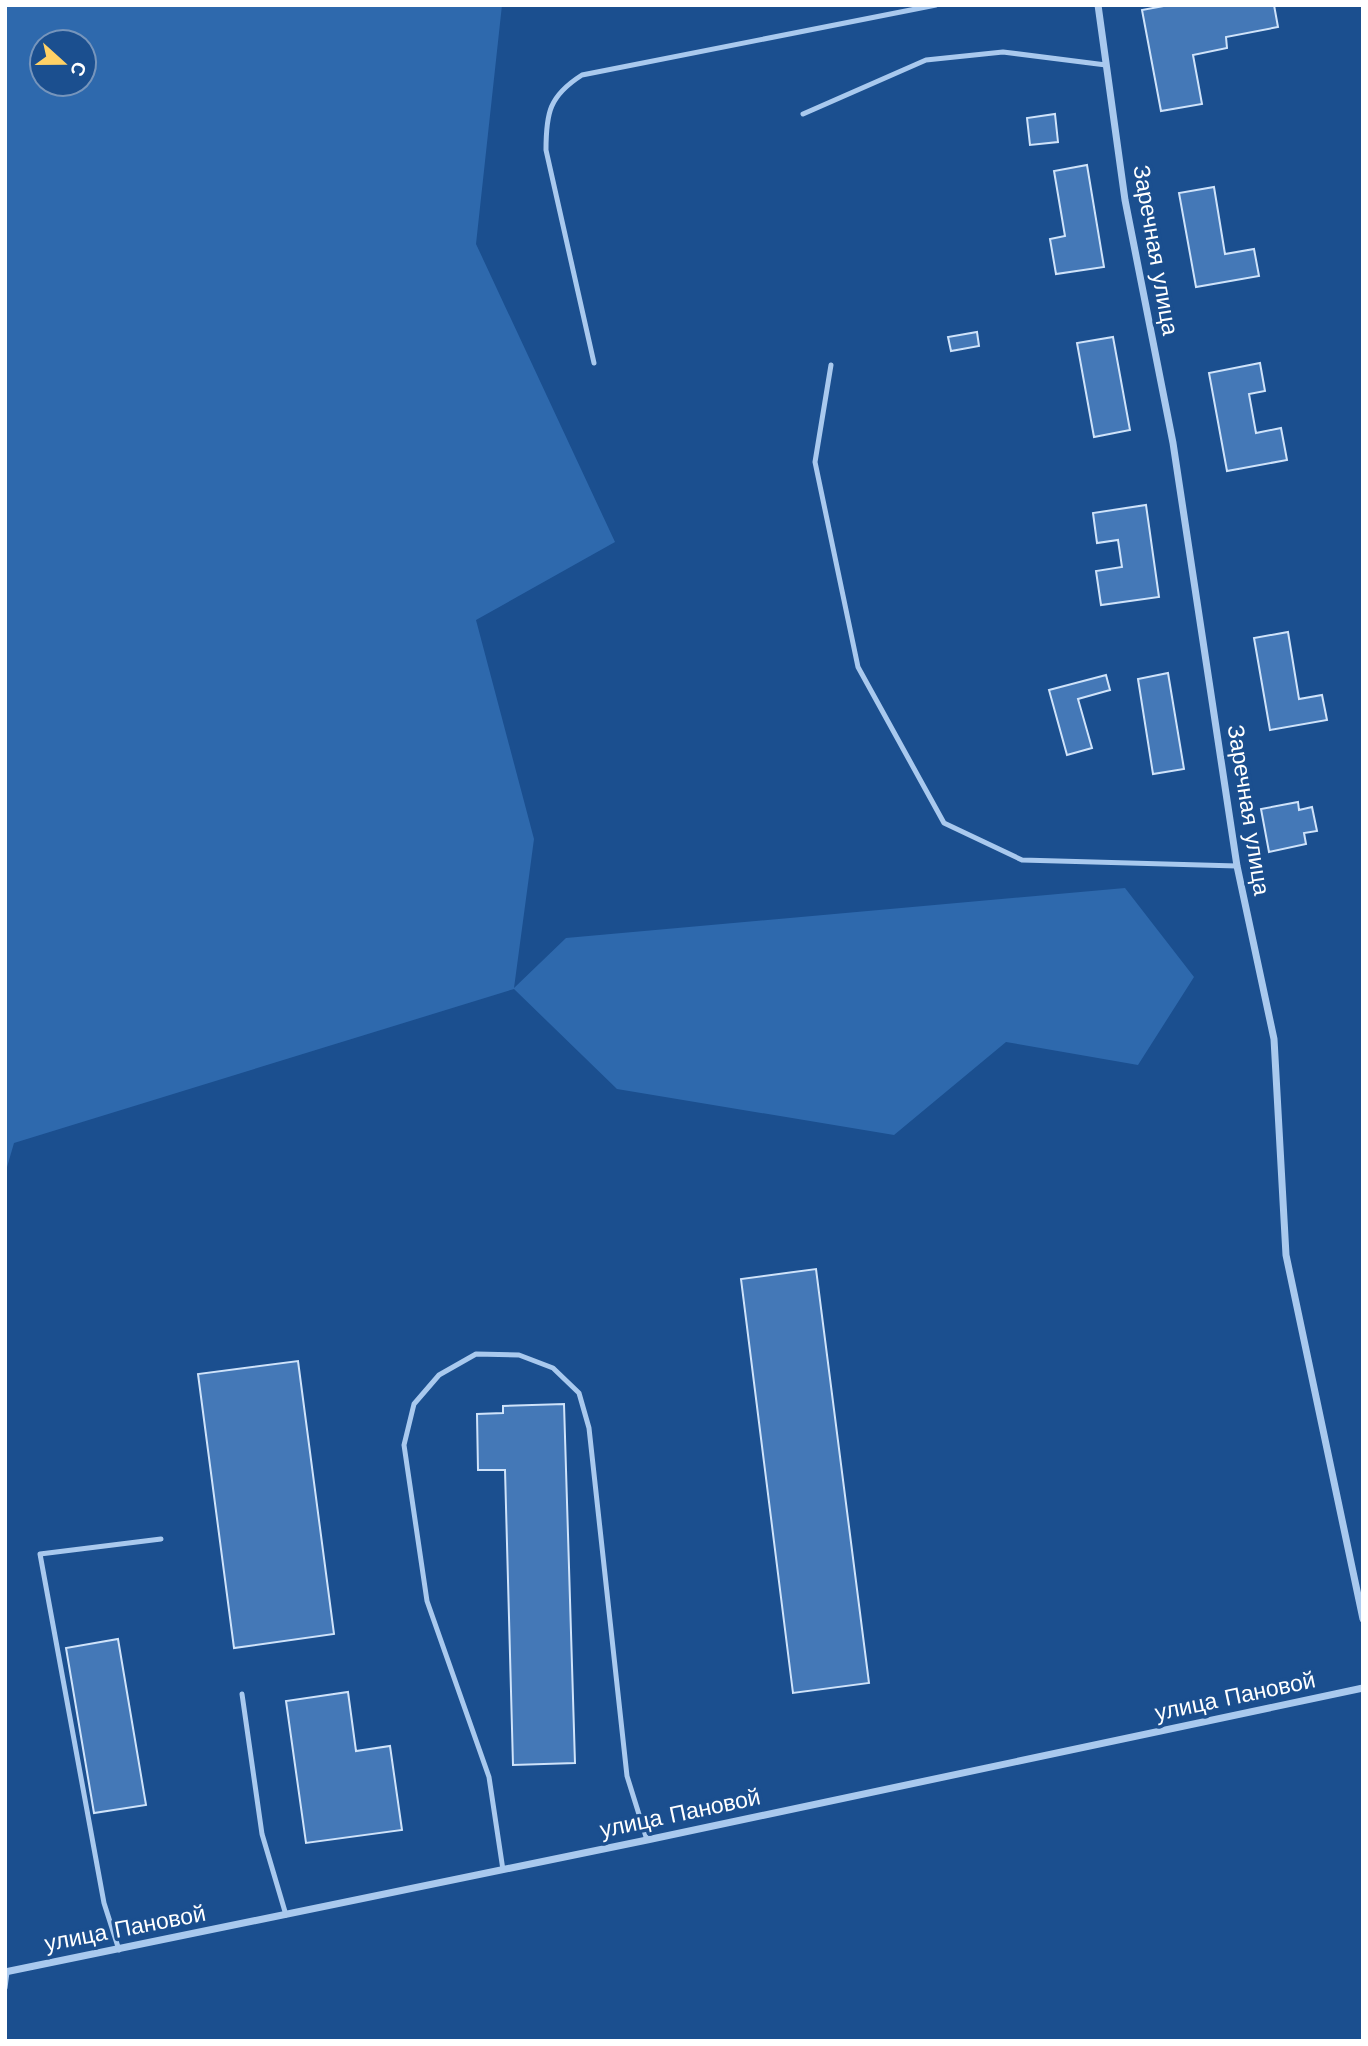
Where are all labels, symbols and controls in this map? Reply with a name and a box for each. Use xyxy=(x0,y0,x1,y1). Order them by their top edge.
north arrow xyxy=(28,28,98,98)
text: С xyxy=(65,58,92,80)
street label: Заречная улица xyxy=(1127,163,1184,338)
street label: Заречная улица xyxy=(1222,723,1275,898)
street label: улица Пановой xyxy=(1152,1666,1318,1727)
street label: улица Пановой xyxy=(597,1783,763,1844)
street label: улица Пановой xyxy=(42,1900,208,1957)

